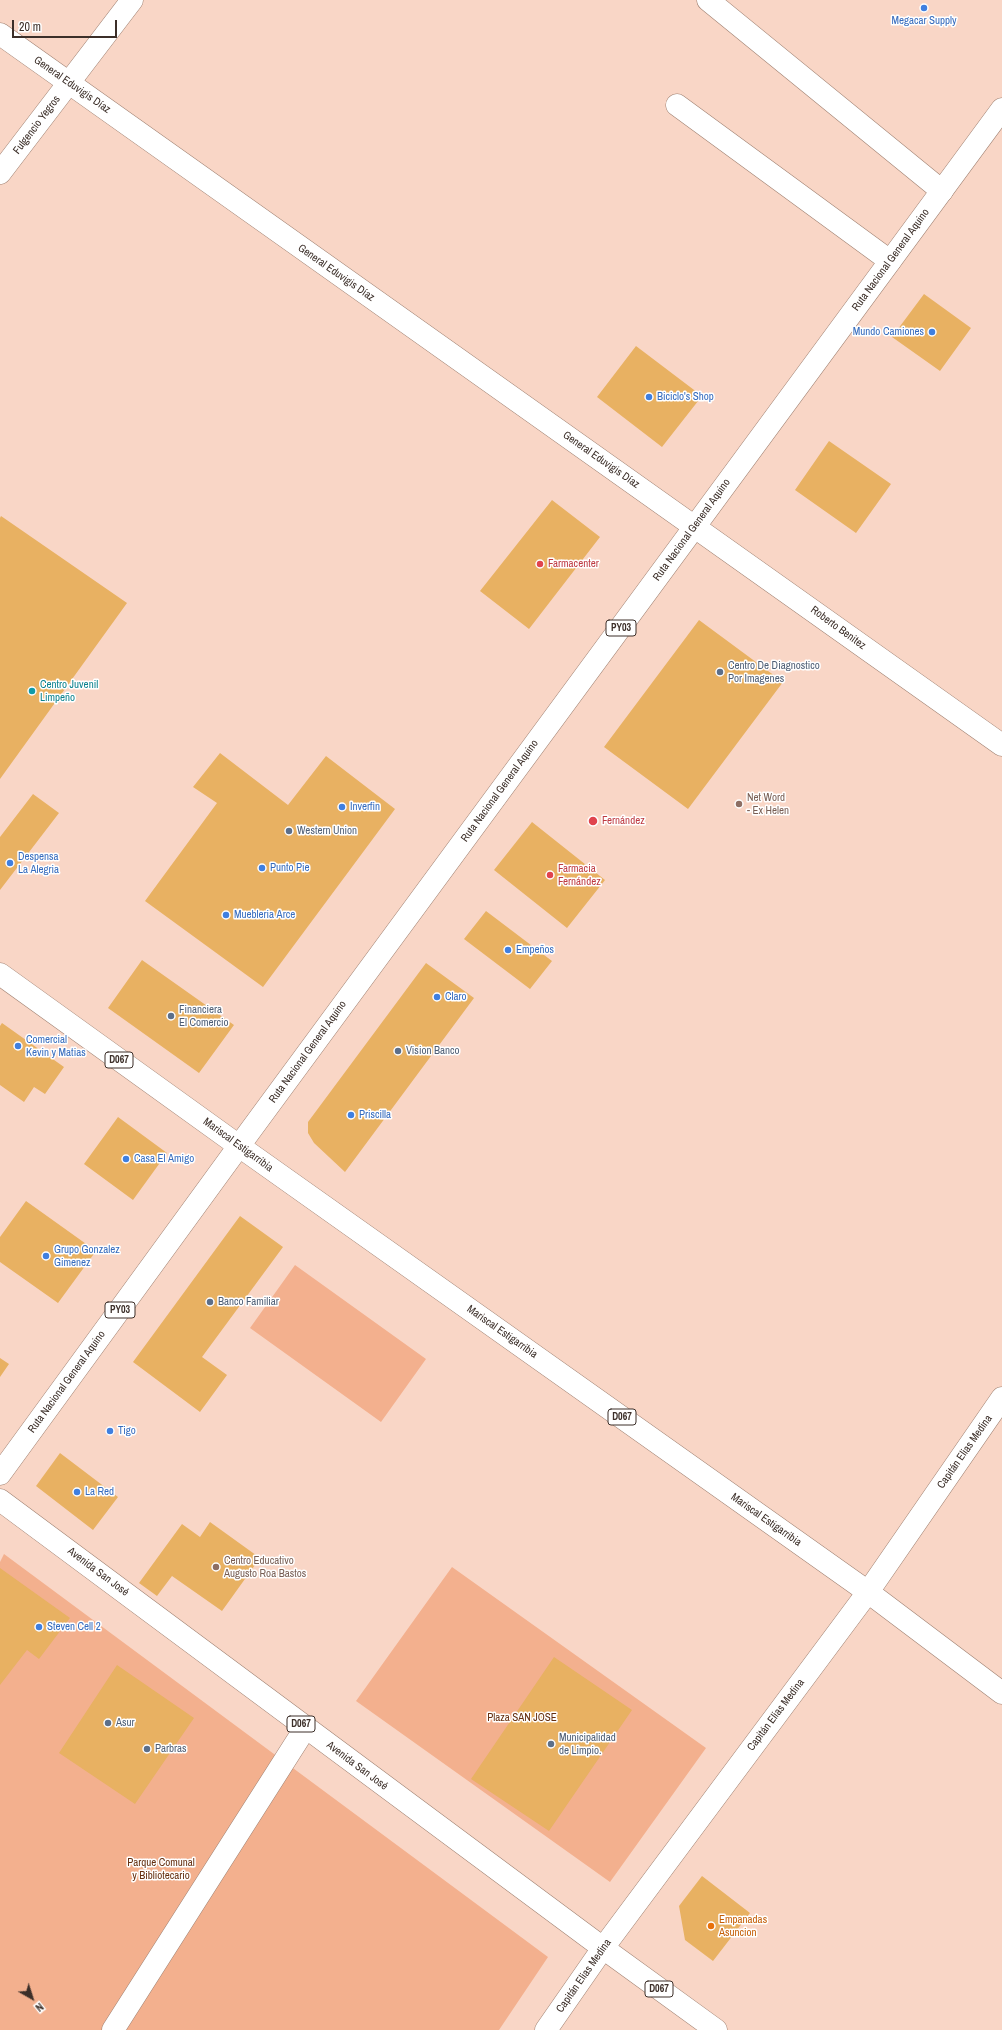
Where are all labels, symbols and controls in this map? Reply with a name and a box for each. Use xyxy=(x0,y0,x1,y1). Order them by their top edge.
marker: Megacar Supply xyxy=(919,3,929,13)
scale bar xyxy=(14,12,119,38)
place label: Megacar Supply xyxy=(891,14,957,28)
text: 20 m xyxy=(19,19,41,35)
street label: General Eduvigis Díaz xyxy=(31,54,113,116)
street label: Fulgencio Yegros xyxy=(11,93,63,157)
street label: Ruta Nacional General Aquino xyxy=(850,206,932,314)
street label: General Eduvigis Díaz xyxy=(295,242,377,304)
place label: Mundo Camiones xyxy=(853,325,924,339)
marker: Mundo Camiones xyxy=(927,327,937,337)
place label: Biciclo's Shop xyxy=(657,390,714,404)
marker: Biciclo's Shop xyxy=(644,392,654,402)
street label: General Eduvigis Díaz xyxy=(560,429,642,491)
street label: Ruta Nacional General Aquino xyxy=(651,476,733,584)
place label: Farmacenter xyxy=(548,557,599,571)
marker: Farmacenter xyxy=(535,559,545,569)
street label: Roberto Benitez xyxy=(808,604,868,652)
road number: PY03 xyxy=(606,620,636,636)
place label: Centro De Diagnostico Por Imagenes xyxy=(728,659,820,685)
marker: Centro De Diagnostico Por Imagenes xyxy=(715,667,725,677)
place label: Centro Juvenil Limpeño xyxy=(40,678,98,704)
marker: Centro Juvenil Limpeño xyxy=(27,686,37,696)
street label: Ruta Nacional General Aquino xyxy=(459,737,541,845)
place label: Net Word - Ex Helen xyxy=(747,791,789,817)
marker: Net Word - Ex Helen xyxy=(734,799,744,809)
place label: Inverfin xyxy=(350,800,380,814)
marker: Inverfin xyxy=(337,802,347,812)
place label: Fernández xyxy=(602,814,645,828)
marker: Fernández xyxy=(587,815,599,827)
place label: Western Union xyxy=(297,824,357,838)
marker: Western Union xyxy=(284,826,294,836)
place label: Despensa La Alegria xyxy=(18,850,59,876)
marker: Despensa La Alegria xyxy=(5,858,15,868)
place label: Punto Pie xyxy=(270,861,310,875)
place label: Farmacia Fernández xyxy=(558,862,601,888)
marker: Punto Pie xyxy=(257,863,267,873)
marker: Farmacia Fernández xyxy=(545,870,555,880)
place label: Muebleria Arce xyxy=(234,908,295,922)
marker: Muebleria Arce xyxy=(221,910,231,920)
place label: Empeños xyxy=(516,943,554,957)
marker: Empeños xyxy=(503,945,513,955)
place label: Claro xyxy=(445,990,467,1004)
marker: Claro xyxy=(432,992,442,1002)
street label: Ruta Nacional General Aquino xyxy=(267,998,349,1106)
place label: Financiera El Comercio xyxy=(179,1003,229,1029)
marker: Financiera El Comercio xyxy=(166,1011,176,1021)
place label: Comercial Kevin y Matias xyxy=(26,1033,86,1059)
marker: Comercial Kevin y Matias xyxy=(13,1041,23,1051)
place label: Vision Banco xyxy=(406,1044,460,1058)
marker: Vision Banco xyxy=(393,1046,403,1056)
road number: D067 xyxy=(105,1052,133,1068)
place label: Priscilla xyxy=(359,1108,391,1122)
marker: Priscilla xyxy=(346,1110,356,1120)
street label: Mariscal Estigarribia xyxy=(200,1115,276,1175)
place label: Casa El Amigo xyxy=(134,1152,194,1166)
marker: Casa El Amigo xyxy=(121,1154,131,1164)
place label: Grupo Gonzalez Gimenez xyxy=(54,1243,120,1269)
marker: Grupo Gonzalez Gimenez xyxy=(41,1251,51,1261)
place label: Banco Familiar xyxy=(218,1295,279,1309)
marker: Banco Familiar xyxy=(205,1297,215,1307)
road number: PY03 xyxy=(105,1302,135,1318)
street label: Mariscal Estigarribia xyxy=(464,1303,540,1361)
street label: Ruta Nacional General Aquino xyxy=(26,1328,108,1436)
road number: D067 xyxy=(608,1409,636,1425)
street label: Capitán Elias Medina xyxy=(935,1413,995,1491)
place label: Tigo xyxy=(118,1424,136,1438)
marker: Tigo xyxy=(105,1426,115,1436)
place label: La Red xyxy=(85,1485,114,1499)
marker: La Red xyxy=(72,1487,82,1497)
street label: Mariscal Estigarribia xyxy=(728,1491,804,1549)
street label: Avenida San José xyxy=(65,1545,131,1599)
place label: Centro Educativo Augusto Roa Bastos xyxy=(224,1554,306,1580)
marker: Centro Educativo Augusto Roa Bastos xyxy=(211,1562,221,1572)
place label: Steven Cell 2 xyxy=(47,1620,101,1634)
marker: Steven Cell 2 xyxy=(34,1622,44,1632)
street label: Capitán Elias Medina xyxy=(745,1676,807,1754)
park label: Plaza SAN JOSE xyxy=(487,1711,557,1725)
place label: Asur xyxy=(116,1716,135,1730)
road number: D067 xyxy=(287,1716,315,1732)
marker: Asur xyxy=(103,1718,113,1728)
place label: Municipalidad de Limpio. xyxy=(559,1731,616,1757)
street label: Avenida San José xyxy=(324,1739,390,1793)
marker: Municipalidad de Limpio. xyxy=(546,1739,556,1749)
place label: Parbras xyxy=(155,1742,187,1756)
marker: Parbras xyxy=(142,1744,152,1754)
park label: Parque Comunal y Bibliotecario xyxy=(127,1856,195,1882)
place label: Empanadas Asuncion xyxy=(719,1913,767,1939)
marker: Empanadas Asuncion xyxy=(706,1921,716,1931)
street label: Capitán Elias Medina xyxy=(554,1937,614,2015)
north arrow xyxy=(12,1978,52,2018)
road number: D067 xyxy=(645,1981,673,1997)
text: N xyxy=(33,2000,46,2015)

